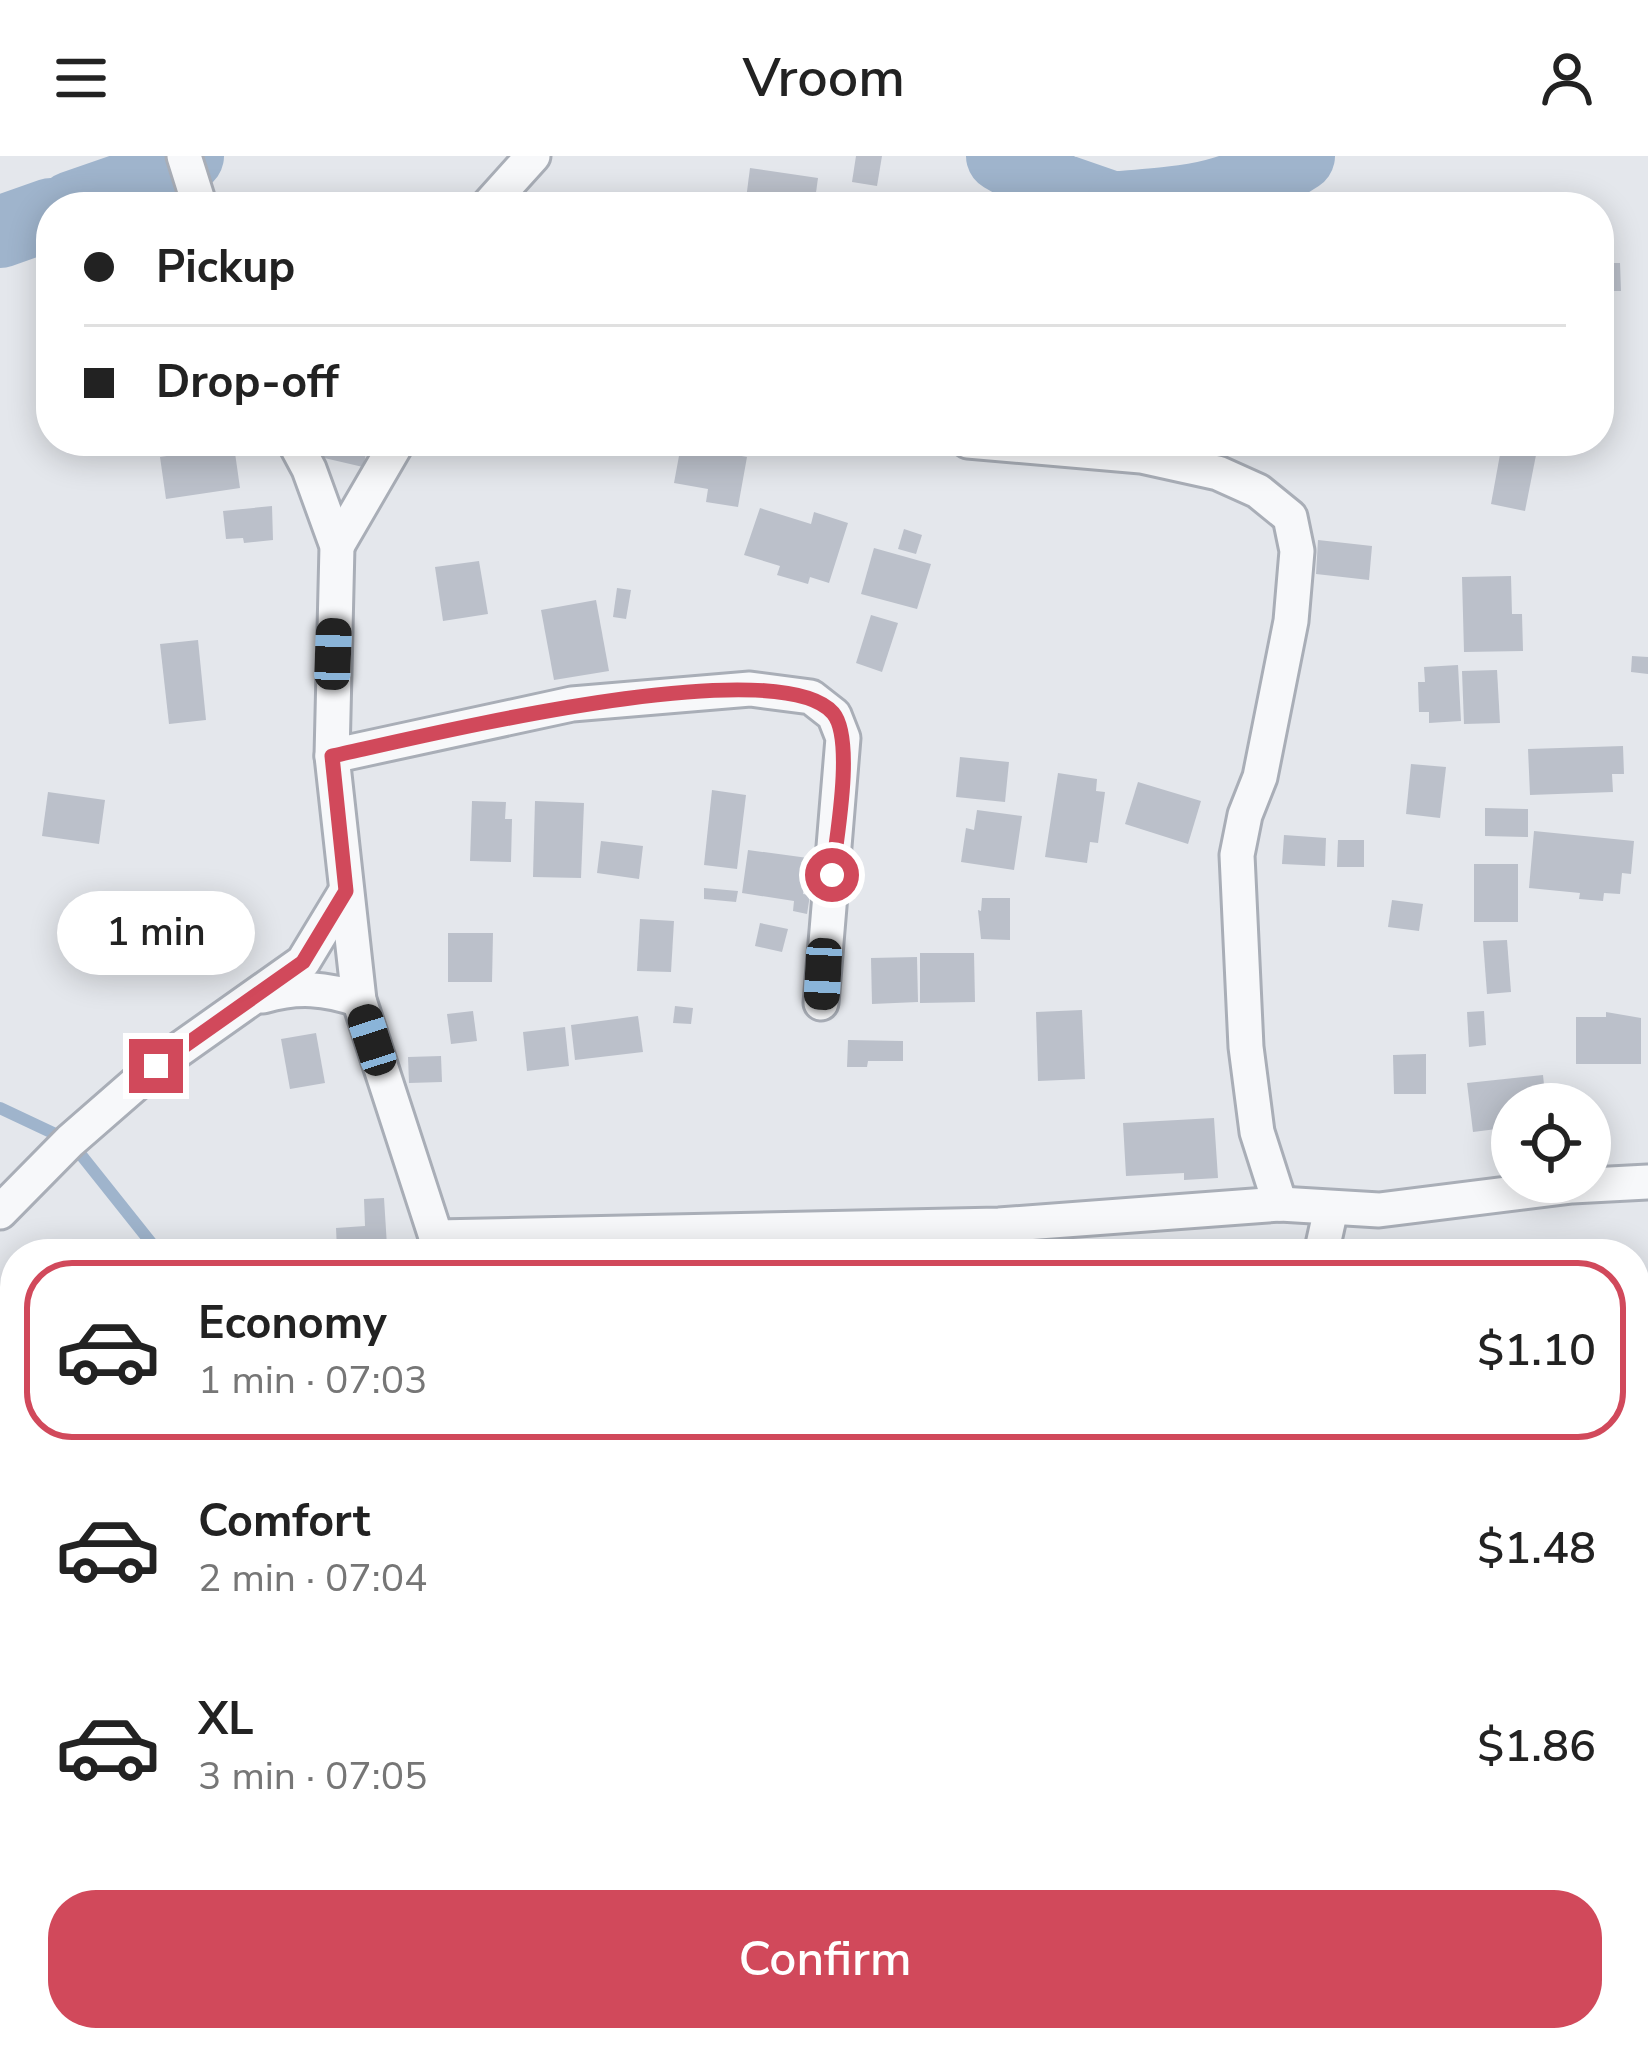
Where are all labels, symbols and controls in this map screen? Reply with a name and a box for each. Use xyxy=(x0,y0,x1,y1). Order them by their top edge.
text: Vroom xyxy=(743,41,905,115)
icon: menu xyxy=(48,45,114,111)
icon: person xyxy=(1534,45,1600,111)
text: Pickup xyxy=(156,237,295,298)
text: Drop-off xyxy=(156,352,339,413)
car xyxy=(314,617,352,691)
route start xyxy=(805,848,859,902)
callout: 1 min xyxy=(57,892,255,976)
text: 1 min xyxy=(106,906,206,959)
car xyxy=(803,937,843,1011)
car xyxy=(344,1000,400,1080)
route end xyxy=(129,1039,183,1093)
map controls xyxy=(1491,1083,1611,1203)
button: locate xyxy=(1491,1083,1611,1203)
text: Economy xyxy=(198,1293,387,1354)
icon: car xyxy=(54,1296,162,1404)
text: $1.10 xyxy=(1477,1320,1596,1381)
text: 1 min · 07:03 xyxy=(198,1354,427,1407)
text: Comfort xyxy=(198,1491,370,1552)
icon: car xyxy=(54,1494,162,1602)
text: $1.48 xyxy=(1477,1518,1596,1579)
text: 2 min · 07:04 xyxy=(198,1552,427,1605)
text: XL xyxy=(198,1689,254,1750)
icon: car xyxy=(54,1692,162,1800)
text: $1.86 xyxy=(1477,1716,1596,1777)
text: 3 min · 07:05 xyxy=(198,1750,427,1803)
button: Confirm xyxy=(48,1890,1602,2028)

